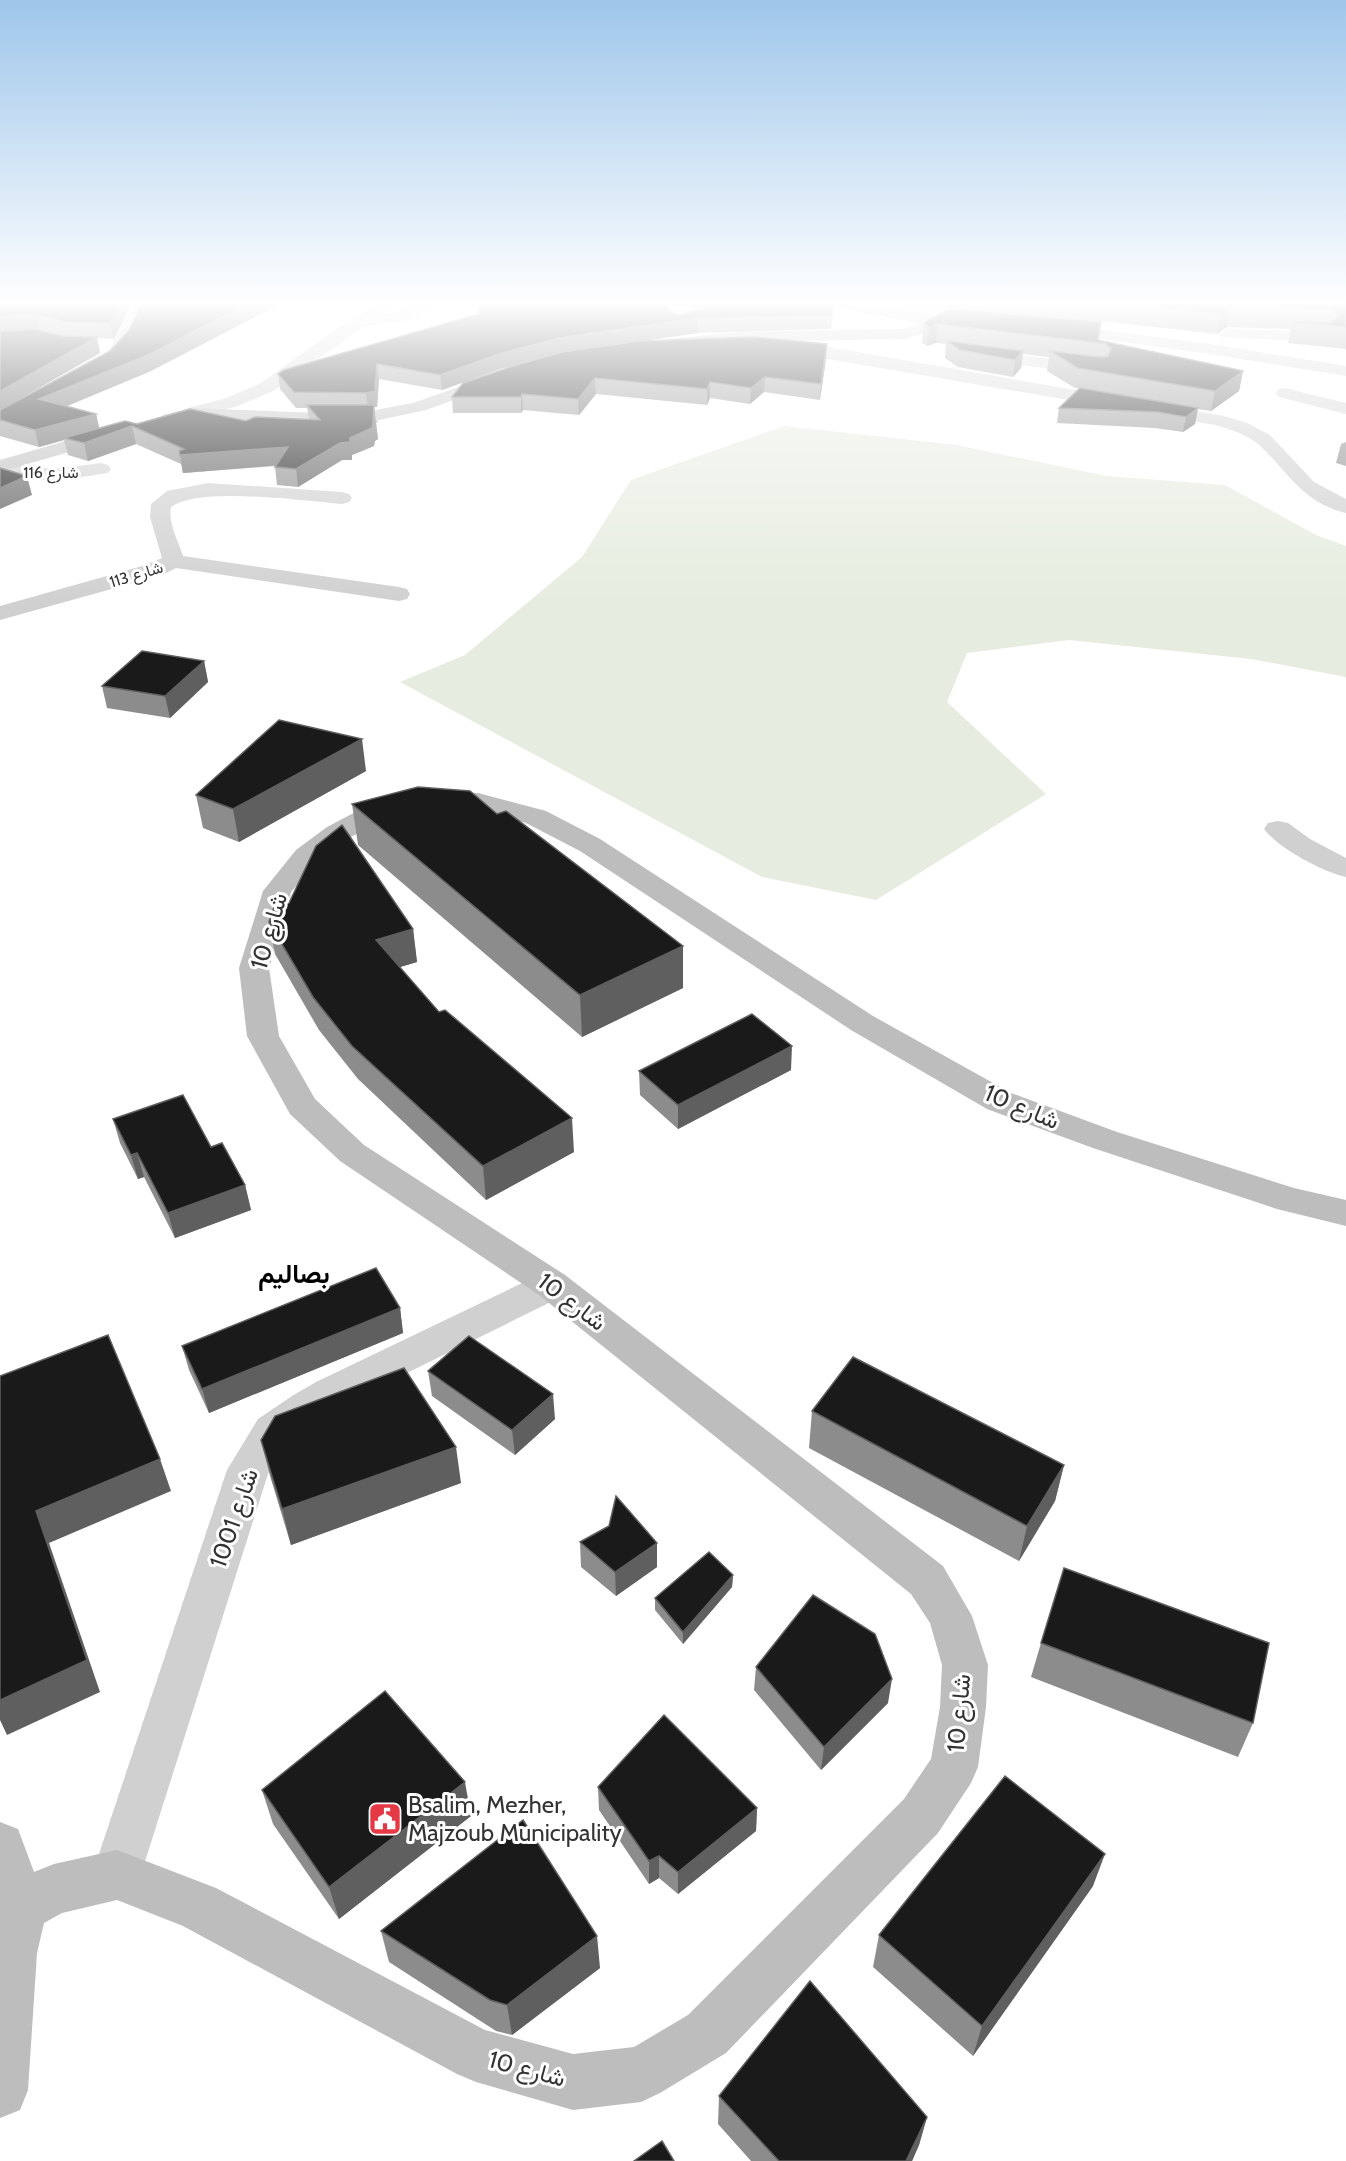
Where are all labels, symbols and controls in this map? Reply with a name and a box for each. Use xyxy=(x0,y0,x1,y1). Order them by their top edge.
street label: شارع 116 xyxy=(23,463,79,484)
street label: شارع 113 xyxy=(107,557,166,593)
street label: شارع 10 xyxy=(244,889,295,973)
street label: شارع 10 xyxy=(980,1078,1064,1137)
district label: بصاليم xyxy=(258,1258,330,1291)
street label: شارع 10 xyxy=(531,1266,612,1338)
street label: شارع 1001 xyxy=(203,1465,266,1572)
street label: شارع 10 xyxy=(941,1673,978,1753)
place label: Bsalim, Mezher, Majzoub Municipality xyxy=(408,1790,622,1847)
public building icon: Bsalim, Mezher, Majzoub Municipality xyxy=(367,1801,403,1837)
street label: شارع 10 xyxy=(485,2044,569,2095)

